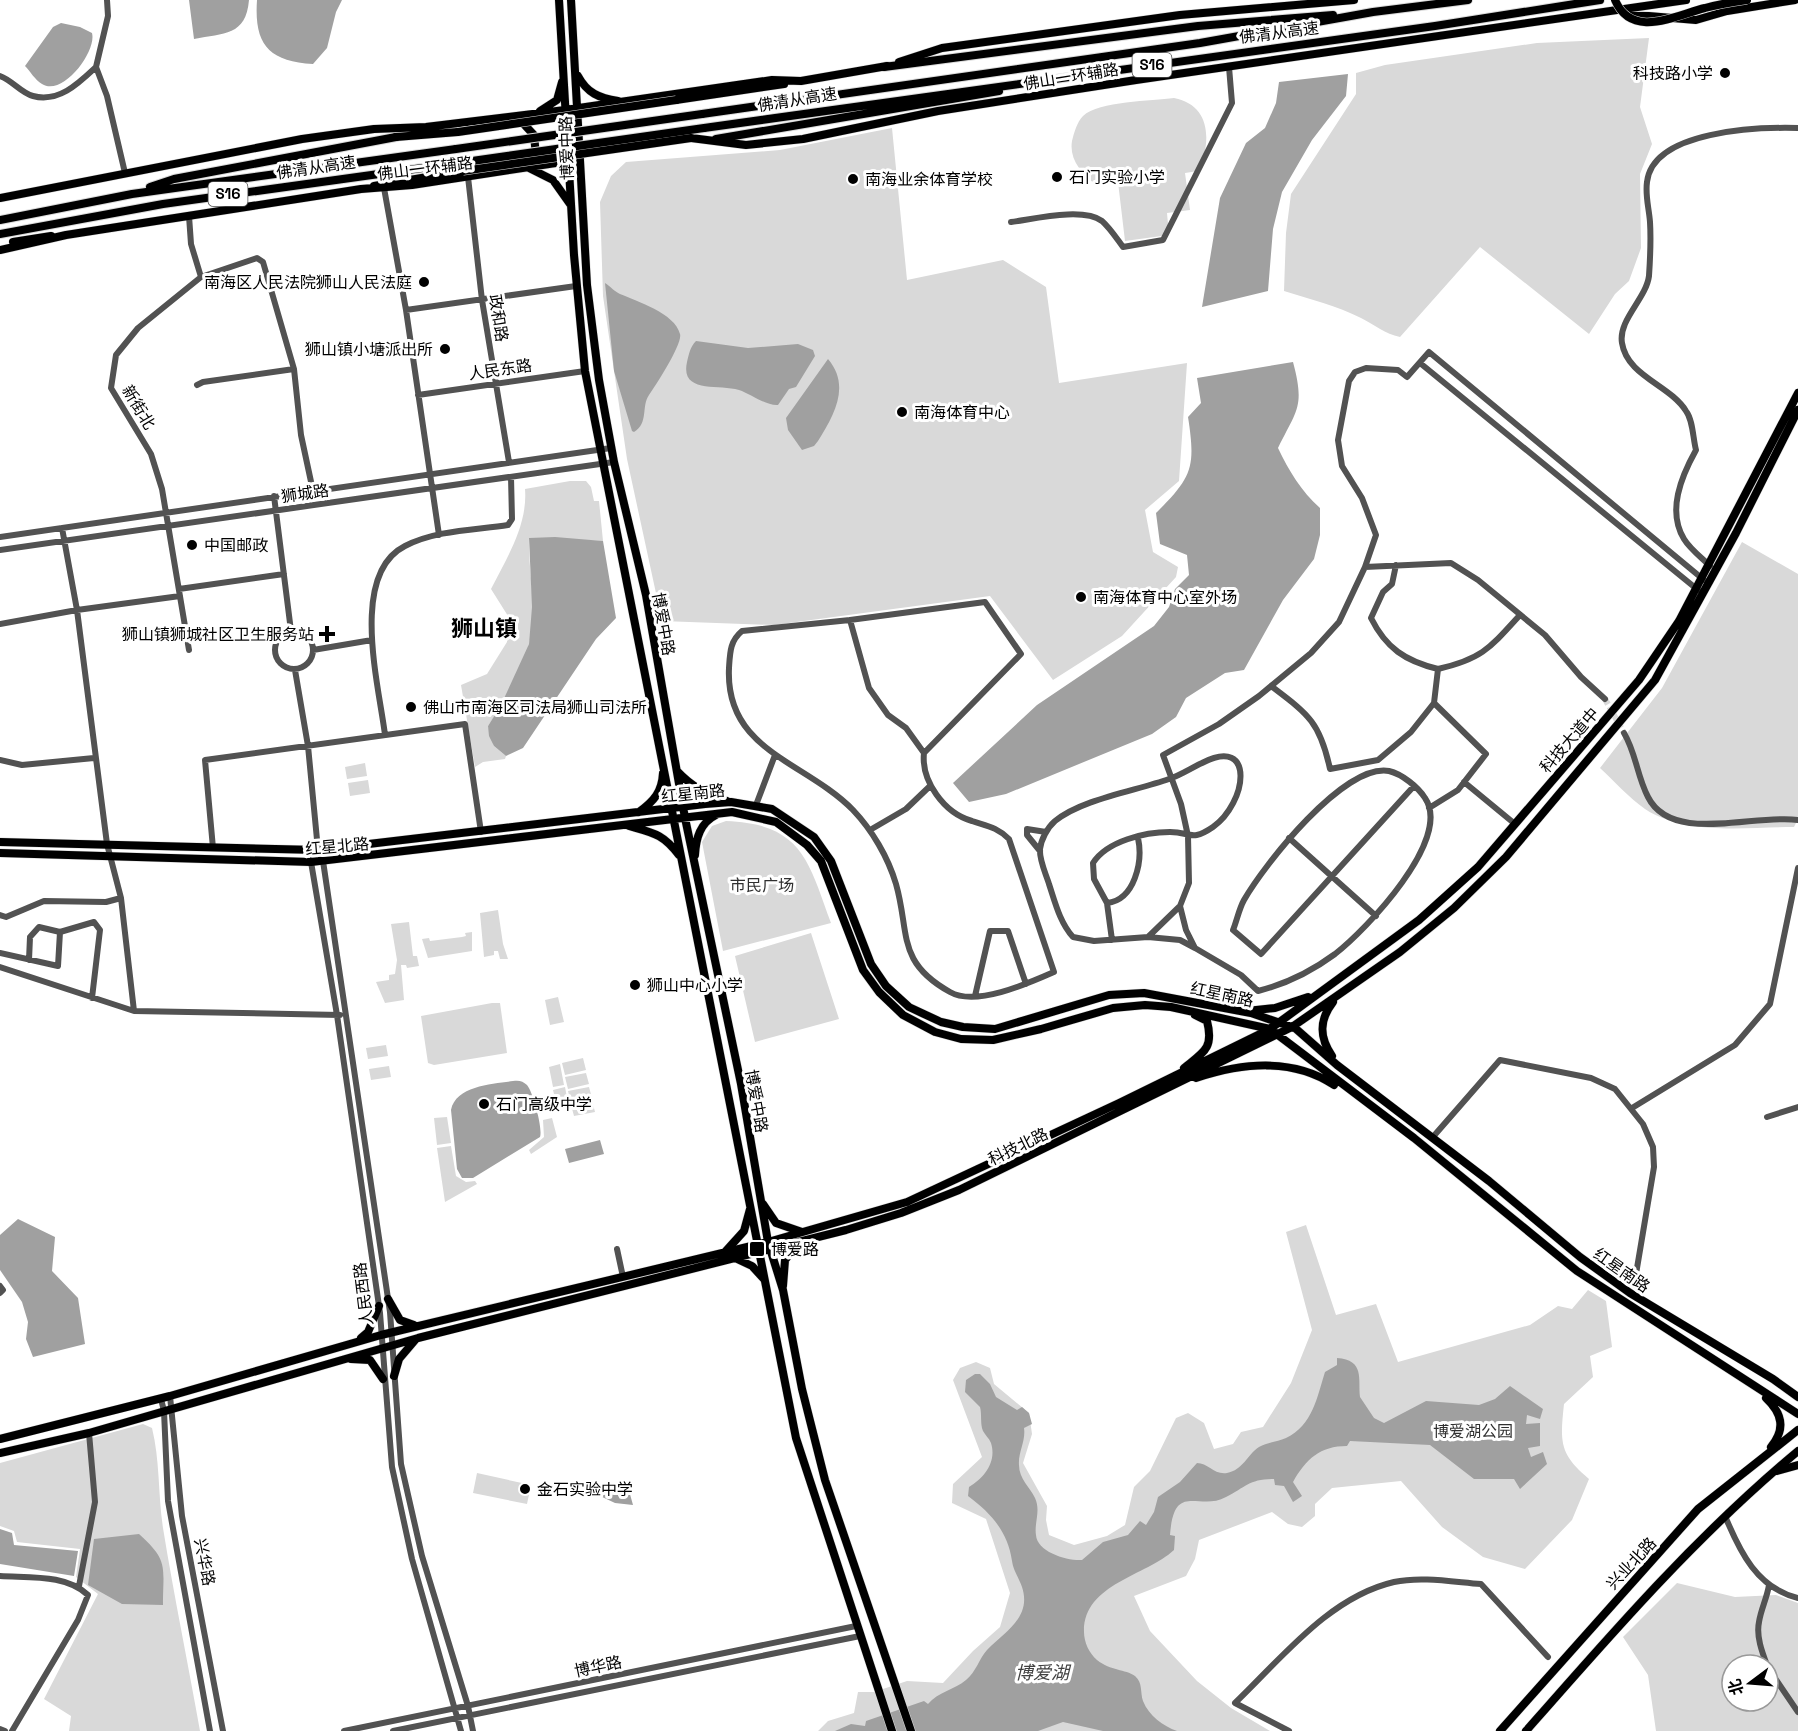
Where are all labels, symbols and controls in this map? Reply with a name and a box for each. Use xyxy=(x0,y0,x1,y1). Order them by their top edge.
street label: 佛清从高速 xyxy=(1238,17,1320,48)
road number: S16 xyxy=(1132,53,1172,77)
street label: 佛山一环辅路 xyxy=(1022,59,1120,94)
place label: 科技路小学 xyxy=(1633,63,1713,84)
marker: 科技路小学 xyxy=(1718,66,1732,80)
street label: 佛清从高速 xyxy=(756,83,838,116)
street label: 博爱中路 xyxy=(555,116,578,180)
street label: 佛清从高速 xyxy=(275,152,357,183)
street label: 佛山一环辅路 xyxy=(376,152,474,185)
place label: 石门实验小学 xyxy=(1069,167,1165,188)
place label: 南海业余体育学校 xyxy=(865,169,993,190)
marker: 石门实验小学 xyxy=(1050,170,1064,184)
marker: 南海业余体育学校 xyxy=(846,172,860,186)
road number: S16 xyxy=(208,182,248,206)
place label: 南海区人民法院狮山人民法庭 xyxy=(204,272,412,293)
marker: 南海区人民法院狮山人民法庭 xyxy=(417,275,431,289)
street label: 政和路 xyxy=(484,293,513,343)
place label: 狮山镇小塘派出所 xyxy=(305,339,433,360)
marker: 狮山镇小塘派出所 xyxy=(438,342,452,356)
street label: 人民东路 xyxy=(467,355,533,384)
street label: 新街北 xyxy=(117,381,160,433)
place label: 南海体育中心 xyxy=(914,402,1010,423)
marker: 南海体育中心 xyxy=(895,405,909,419)
street label: 狮城路 xyxy=(280,480,330,507)
place label: 中国邮政 xyxy=(204,535,268,556)
marker: 中国邮政 xyxy=(185,538,199,552)
place label: 南海体育中心室外场 xyxy=(1093,587,1237,608)
marker: 南海体育中心室外场 xyxy=(1074,590,1088,604)
street label: 博爱中路 xyxy=(648,591,679,657)
district label: 狮山镇 xyxy=(451,614,517,642)
place label: 狮山镇狮城社区卫生服务站 xyxy=(122,624,314,645)
marker: 狮山镇狮城社区卫生服务站 xyxy=(318,625,336,643)
place label: 佛山市南海区司法局狮山司法所 xyxy=(423,697,647,718)
marker: 佛山市南海区司法局狮山司法所 xyxy=(404,700,418,714)
street label: 科技大道中 xyxy=(1535,703,1604,777)
street label: 红星南路 xyxy=(660,780,726,807)
street label: 红星北路 xyxy=(304,833,370,860)
park label: 市民广场 xyxy=(730,875,794,896)
place label: 狮山中心小学 xyxy=(647,975,743,996)
marker: 狮山中心小学 xyxy=(628,978,642,992)
street label: 红星南路 xyxy=(1188,978,1255,1011)
street label: 博爱中路 xyxy=(741,1068,772,1134)
place label: 石门高级中学 xyxy=(496,1094,592,1115)
marker: 石门高级中学 xyxy=(477,1097,491,1111)
street label: 科技北路 xyxy=(985,1123,1052,1170)
place label: 博爱路 xyxy=(771,1239,819,1260)
marker: 博爱路 xyxy=(748,1240,766,1258)
street label: 红星南路 xyxy=(1589,1243,1654,1297)
street label: 人民西路 xyxy=(349,1261,378,1327)
park label: 博爱湖公园 xyxy=(1433,1421,1513,1442)
place label: 金石实验中学 xyxy=(537,1479,633,1500)
marker: 金石实验中学 xyxy=(518,1482,532,1496)
street label: 兴业北路 xyxy=(1602,1533,1661,1594)
street label: 兴华路 xyxy=(190,1537,219,1588)
street label: 博华路 xyxy=(572,1651,624,1682)
north arrow xyxy=(1720,1653,1780,1713)
water label: 博爱湖 xyxy=(1015,1661,1072,1684)
text: 北 xyxy=(1724,1676,1748,1698)

